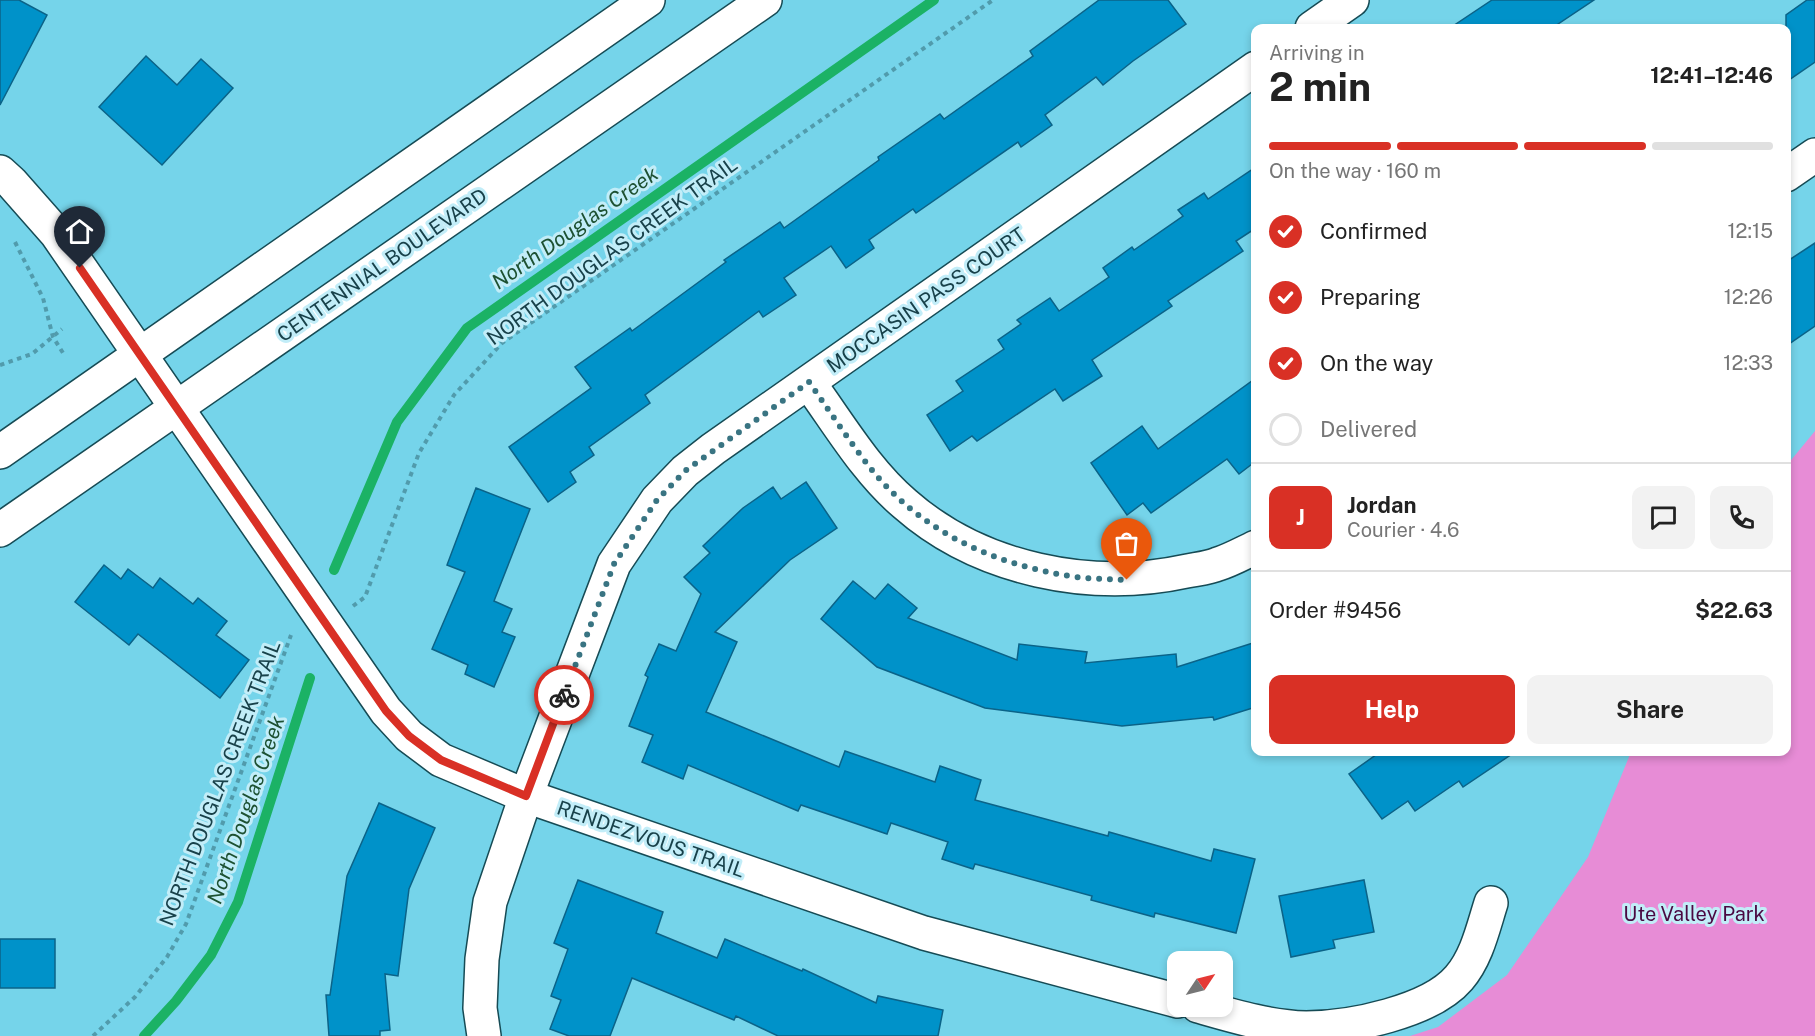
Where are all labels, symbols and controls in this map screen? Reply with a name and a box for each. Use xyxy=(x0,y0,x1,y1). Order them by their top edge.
text: Arriving in xyxy=(1269,41,1364,65)
text: 12:41–12:46 xyxy=(1650,62,1773,88)
text: 2 min xyxy=(1269,64,1371,110)
street label: NORTH DOUGLAS CREEK TRAIL xyxy=(482,152,742,350)
text: On the way · 160 m xyxy=(1269,159,1441,183)
water label: North Douglas Creek xyxy=(487,160,663,294)
street label: CENTENNIAL BOULEVARD xyxy=(272,183,492,347)
pin xyxy=(54,206,105,268)
icon: home xyxy=(63,215,96,248)
icon: check xyxy=(1269,215,1302,248)
text: Confirmed xyxy=(1320,218,1427,244)
text: 12:15 xyxy=(1727,219,1773,243)
street label: MOCCASIN PASS COURT xyxy=(822,222,1030,378)
icon: check xyxy=(1269,281,1302,314)
text: Preparing xyxy=(1320,284,1421,310)
text: 12:26 xyxy=(1724,285,1773,309)
icon: check xyxy=(1269,347,1302,380)
text: On the way xyxy=(1320,350,1433,376)
text: 12:33 xyxy=(1723,351,1773,375)
text: Delivered xyxy=(1320,416,1417,442)
button: chat xyxy=(1632,486,1695,549)
button: phone xyxy=(1710,486,1773,549)
text: Jordan xyxy=(1347,492,1416,518)
text: J xyxy=(1296,504,1305,530)
pin xyxy=(1101,518,1152,580)
text: Courier · 4.6 xyxy=(1347,518,1459,542)
icon: bag xyxy=(1110,527,1143,560)
text: Order #9456 xyxy=(1269,597,1401,623)
text: $22.63 xyxy=(1695,597,1773,623)
street label: NORTH DOUGLAS CREEK TRAIL xyxy=(154,637,286,929)
courier xyxy=(534,665,594,725)
button: Help xyxy=(1269,675,1515,744)
button: Share xyxy=(1527,675,1773,744)
icon: bike xyxy=(548,679,581,712)
water label: North Douglas Creek xyxy=(202,712,290,907)
street label: RENDEZVOUS TRAIL xyxy=(554,796,748,882)
park label: Ute Valley Park xyxy=(1623,902,1765,926)
north arrow xyxy=(1167,951,1233,1017)
map controls xyxy=(1167,951,1233,1017)

